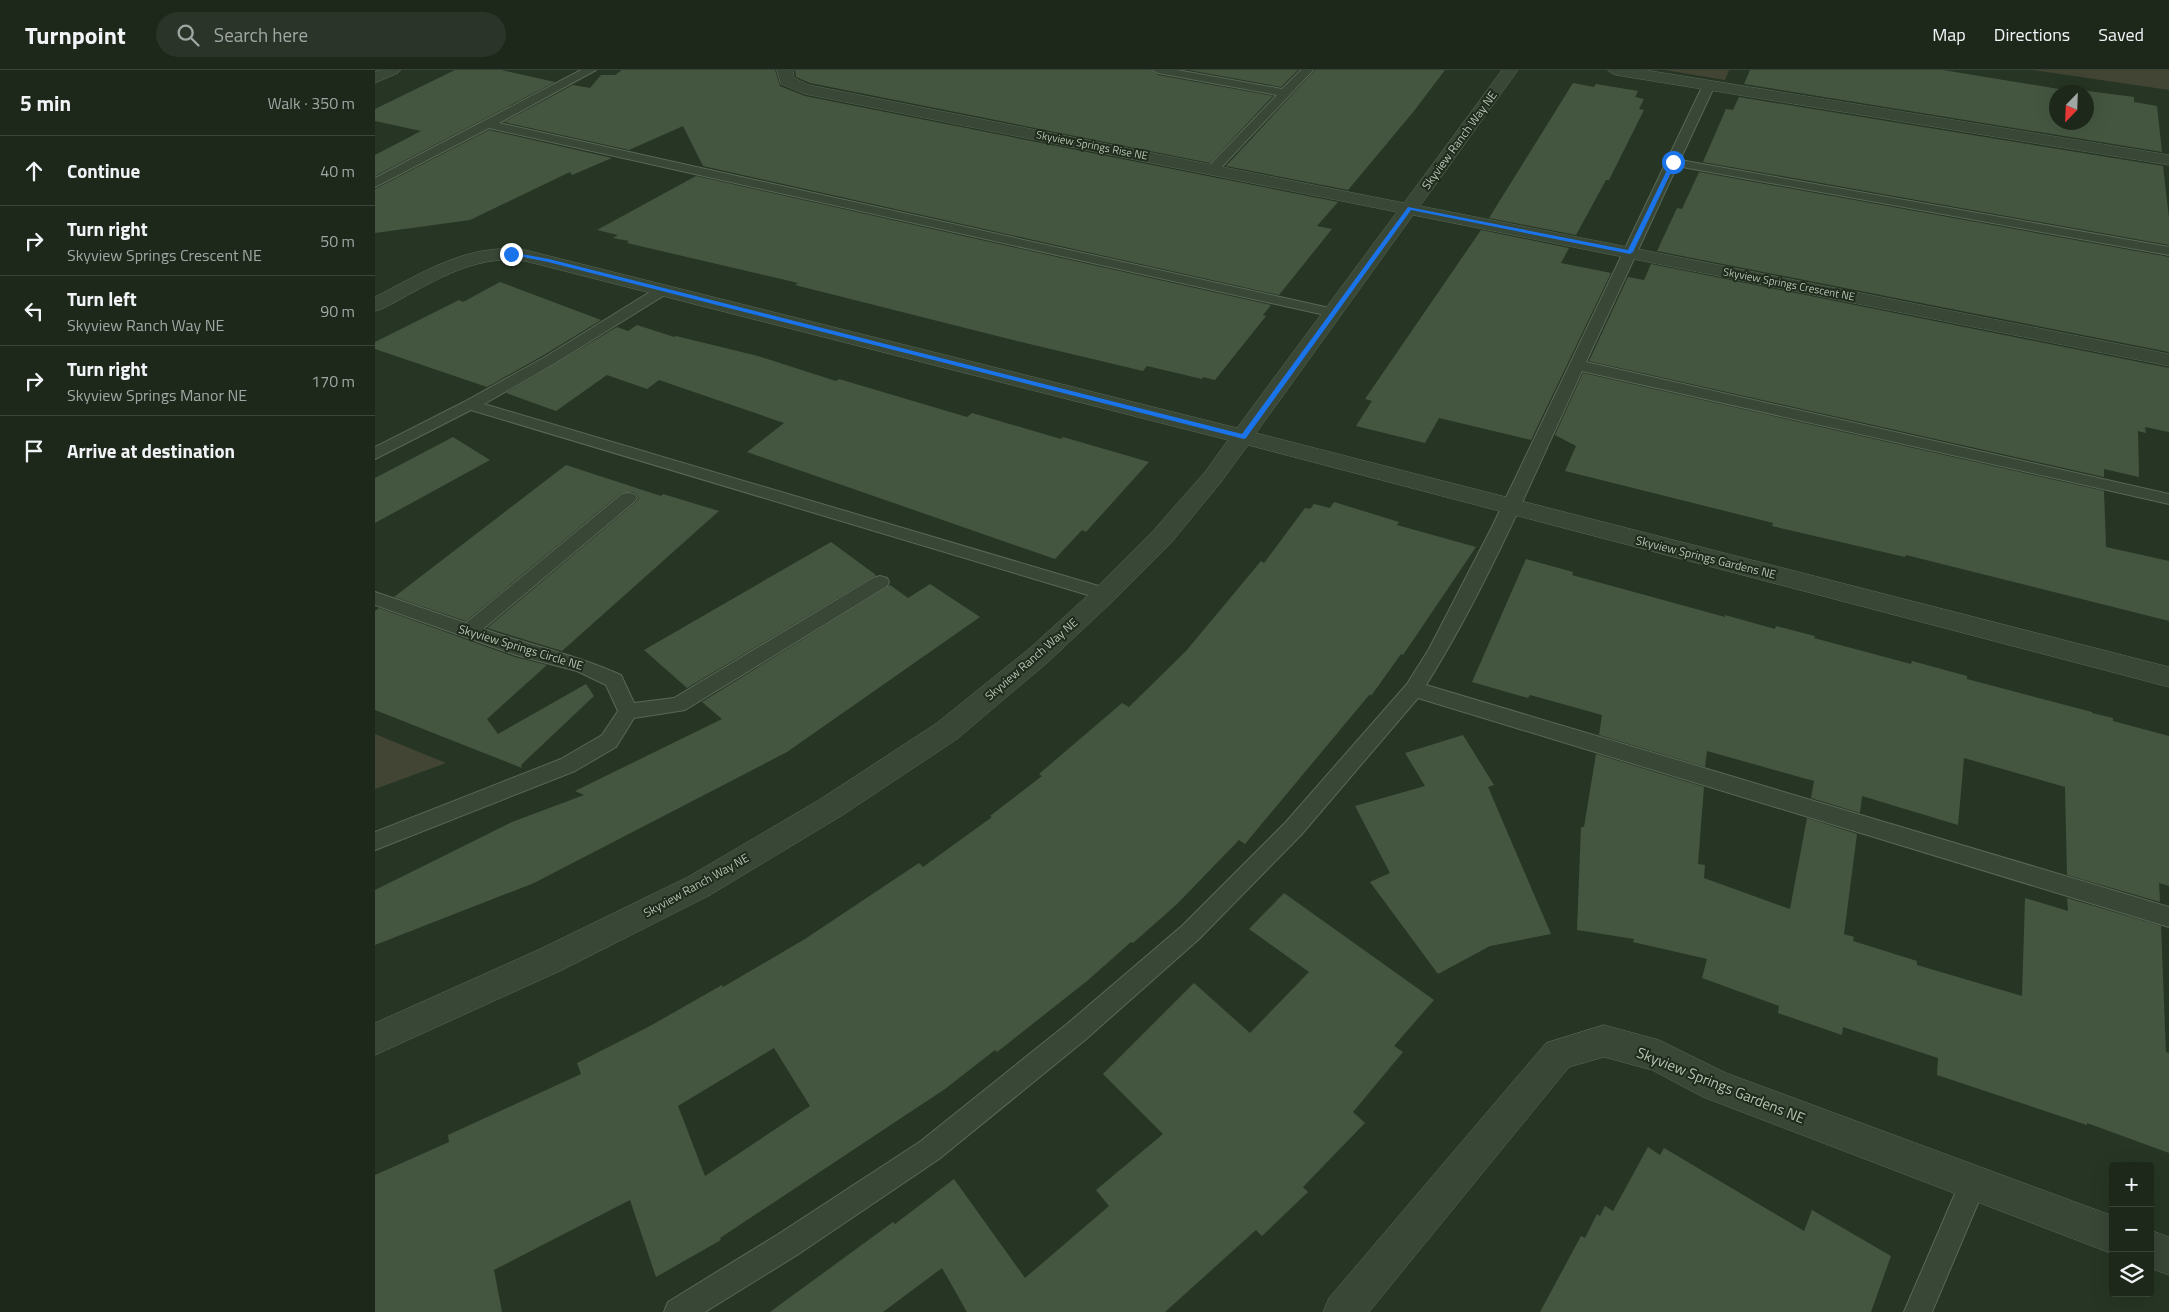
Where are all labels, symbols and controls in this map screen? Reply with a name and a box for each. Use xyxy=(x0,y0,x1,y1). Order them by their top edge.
search box xyxy=(156,12,506,57)
text: Turnpoint xyxy=(25,17,126,53)
text: Search here xyxy=(214,20,308,49)
icon: search xyxy=(174,21,202,49)
text: Map xyxy=(1932,21,1966,48)
text: Directions xyxy=(1994,21,2070,48)
text: Saved xyxy=(2098,21,2144,48)
north arrow xyxy=(2049,85,2094,130)
street label: Skyview Ranch Way NE xyxy=(1417,86,1502,193)
text: 5 min xyxy=(20,87,71,119)
text: Walk · 350 m xyxy=(267,91,355,115)
street label: Skyview Springs Rise NE xyxy=(1035,126,1149,164)
route start xyxy=(1662,151,1685,174)
text: Continue xyxy=(67,156,140,185)
icon: ahead xyxy=(20,157,48,185)
text: 40 m xyxy=(320,159,355,183)
text: Turn right xyxy=(67,214,148,243)
icon: right xyxy=(20,227,48,255)
text: 50 m xyxy=(320,229,355,253)
text: Skyview Springs Crescent NE xyxy=(67,243,262,267)
route end xyxy=(500,243,523,266)
street label: Skyview Springs Crescent NE xyxy=(1722,263,1856,305)
text: Turn left xyxy=(67,284,137,313)
icon: left xyxy=(20,297,48,325)
text: 90 m xyxy=(320,299,355,323)
text: Skyview Ranch Way NE xyxy=(67,313,224,337)
text: Turn right xyxy=(67,354,148,383)
icon: right xyxy=(20,367,48,395)
text: 170 m xyxy=(311,369,355,393)
text: Skyview Springs Manor NE xyxy=(67,383,247,407)
text: Arrive at destination xyxy=(67,436,235,465)
icon: arrive xyxy=(20,437,48,465)
street label: Skyview Springs Gardens NE xyxy=(1634,530,1778,584)
street label: Skyview Ranch Way NE xyxy=(980,613,1082,705)
street label: Skyview Springs Circle NE xyxy=(456,619,586,675)
street label: Skyview Ranch Way NE xyxy=(640,848,753,922)
street label: Skyview Springs Gardens NE xyxy=(1633,1041,1809,1129)
map controls xyxy=(2109,1162,2154,1297)
button: + xyxy=(2109,1162,2154,1207)
button: − xyxy=(2109,1207,2154,1252)
button: layers xyxy=(2109,1252,2154,1297)

